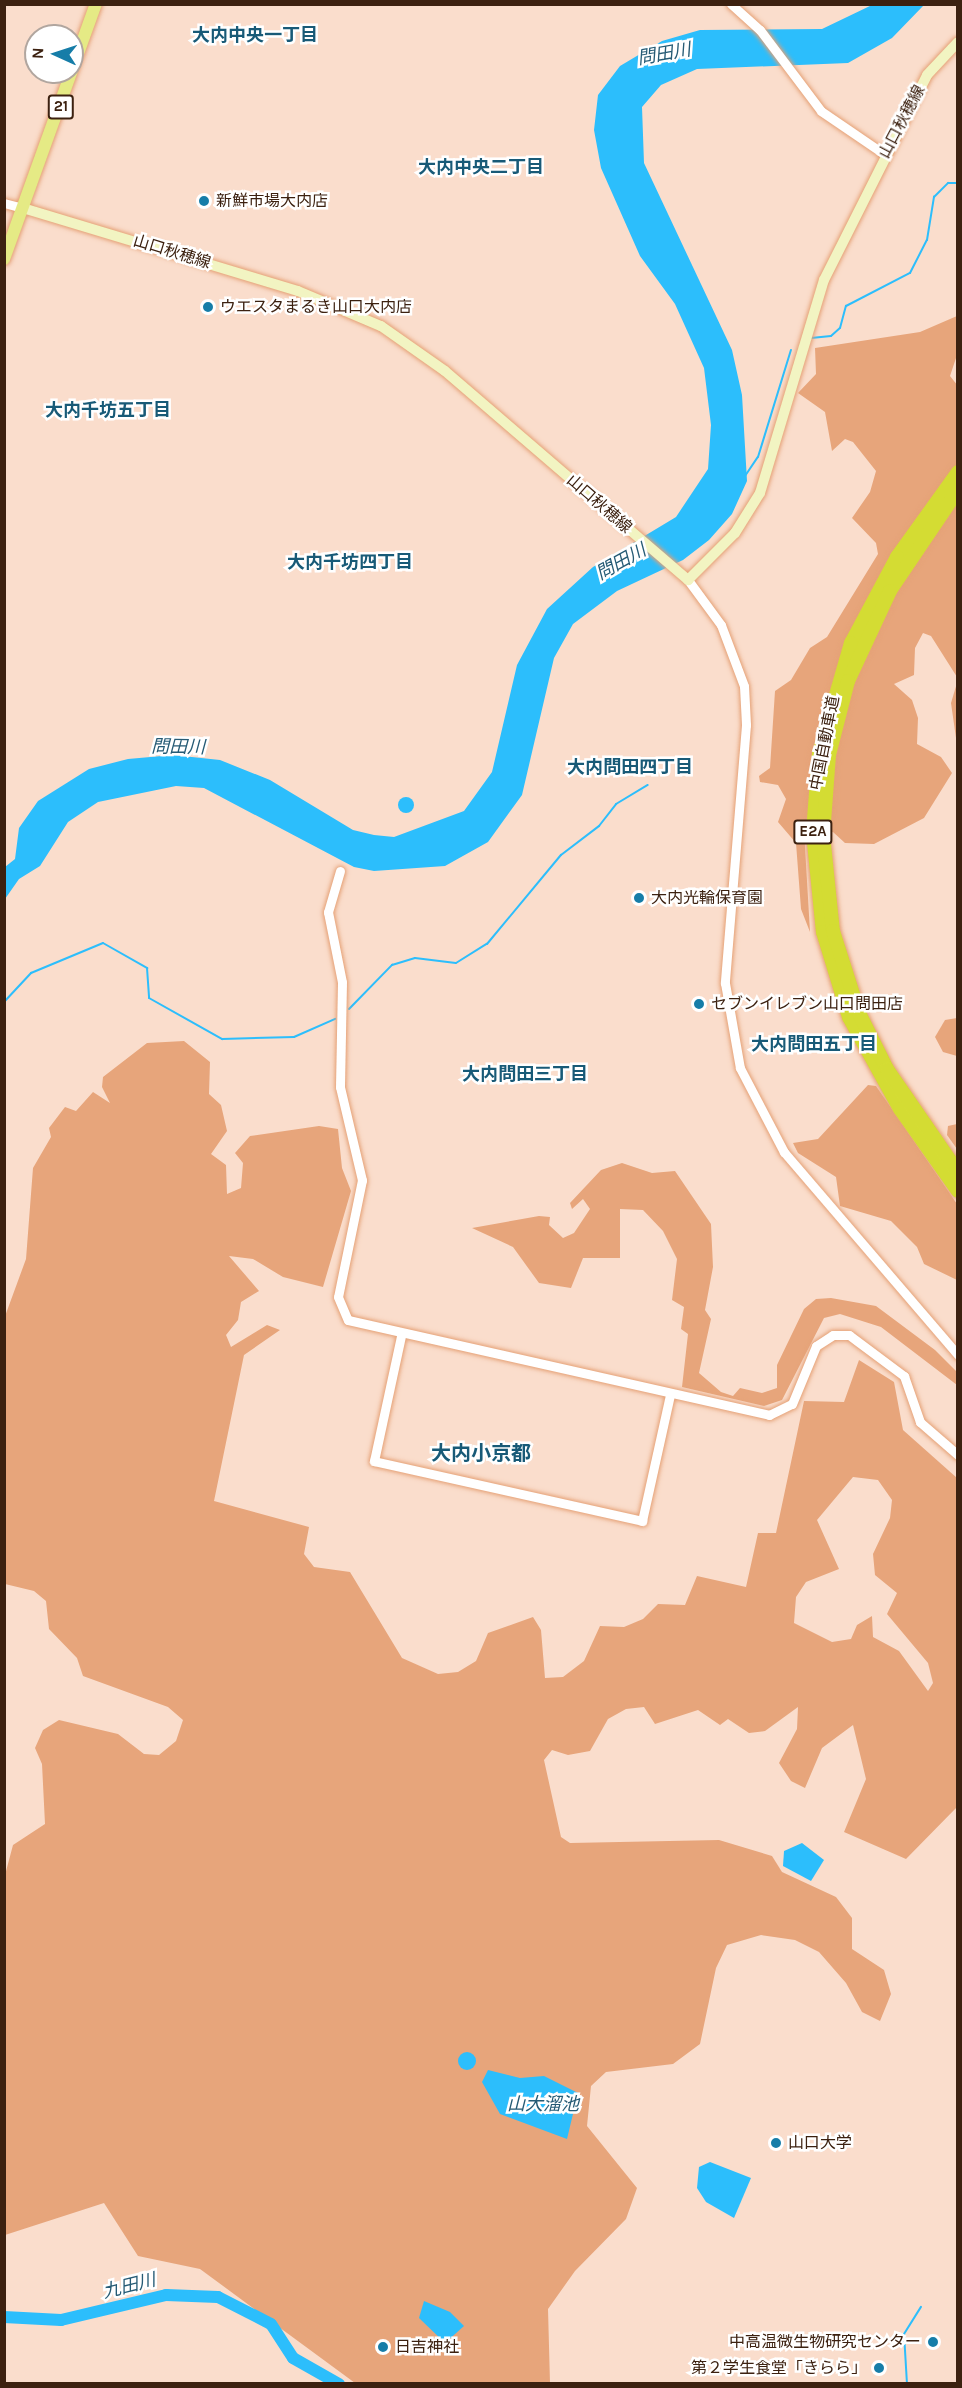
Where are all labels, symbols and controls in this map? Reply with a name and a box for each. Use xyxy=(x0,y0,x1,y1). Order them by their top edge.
north arrow xyxy=(24,24,84,84)
district label: 大内中央一丁目 xyxy=(192,24,318,46)
water label: 問田川 xyxy=(636,39,692,69)
text: N xyxy=(28,47,47,59)
street label: 山口秋穂線 xyxy=(875,82,929,162)
road number: 21 xyxy=(48,95,74,119)
district label: 大内中央二丁目 xyxy=(418,156,544,178)
place label: 新鮮市場大内店 xyxy=(216,191,328,211)
marker: 新鮮市場大内店 xyxy=(197,194,211,208)
street label: 山口秋穂線 xyxy=(131,231,213,273)
place label: ウエスタまるき山口大内店 xyxy=(220,297,412,317)
marker: ウエスタまるき山口大内店 xyxy=(201,300,215,314)
district label: 大内千坊五丁目 xyxy=(45,399,171,421)
street label: 山口秋穂線 xyxy=(563,471,635,537)
water label: 問田川 xyxy=(592,539,650,585)
district label: 大内千坊四丁目 xyxy=(287,551,413,573)
street label: 中国自動車道 xyxy=(806,694,844,792)
water label: 問田川 xyxy=(151,736,205,758)
district label: 大内問田四丁目 xyxy=(567,756,693,778)
road number: E2A xyxy=(792,820,834,844)
place label: 大内光輪保育園 xyxy=(651,888,763,908)
marker: 大内光輪保育園 xyxy=(632,891,646,905)
place label: セブンイレブン山口問田店 xyxy=(711,994,903,1014)
marker: セブンイレブン山口問田店 xyxy=(692,997,706,1011)
district label: 大内問田五丁目 xyxy=(751,1033,877,1055)
district label: 大内問田三丁目 xyxy=(462,1063,588,1085)
district label: 大内小京都 xyxy=(431,1441,531,1465)
water label: 山大溜池 xyxy=(507,2093,579,2115)
place label: 山口大学 xyxy=(788,2133,852,2153)
marker: 山口大学 xyxy=(769,2136,783,2150)
water label: 九田川 xyxy=(100,2269,158,2303)
place label: 中高温微生物研究センター xyxy=(729,2332,921,2352)
marker: 中高温微生物研究センター xyxy=(926,2335,940,2349)
place label: 日吉神社 xyxy=(395,2337,459,2357)
marker: 日吉神社 xyxy=(376,2340,390,2354)
place label: 第２学生食堂「きらら」 xyxy=(691,2358,867,2378)
marker: 第２学生食堂「きらら」 xyxy=(872,2361,886,2375)

